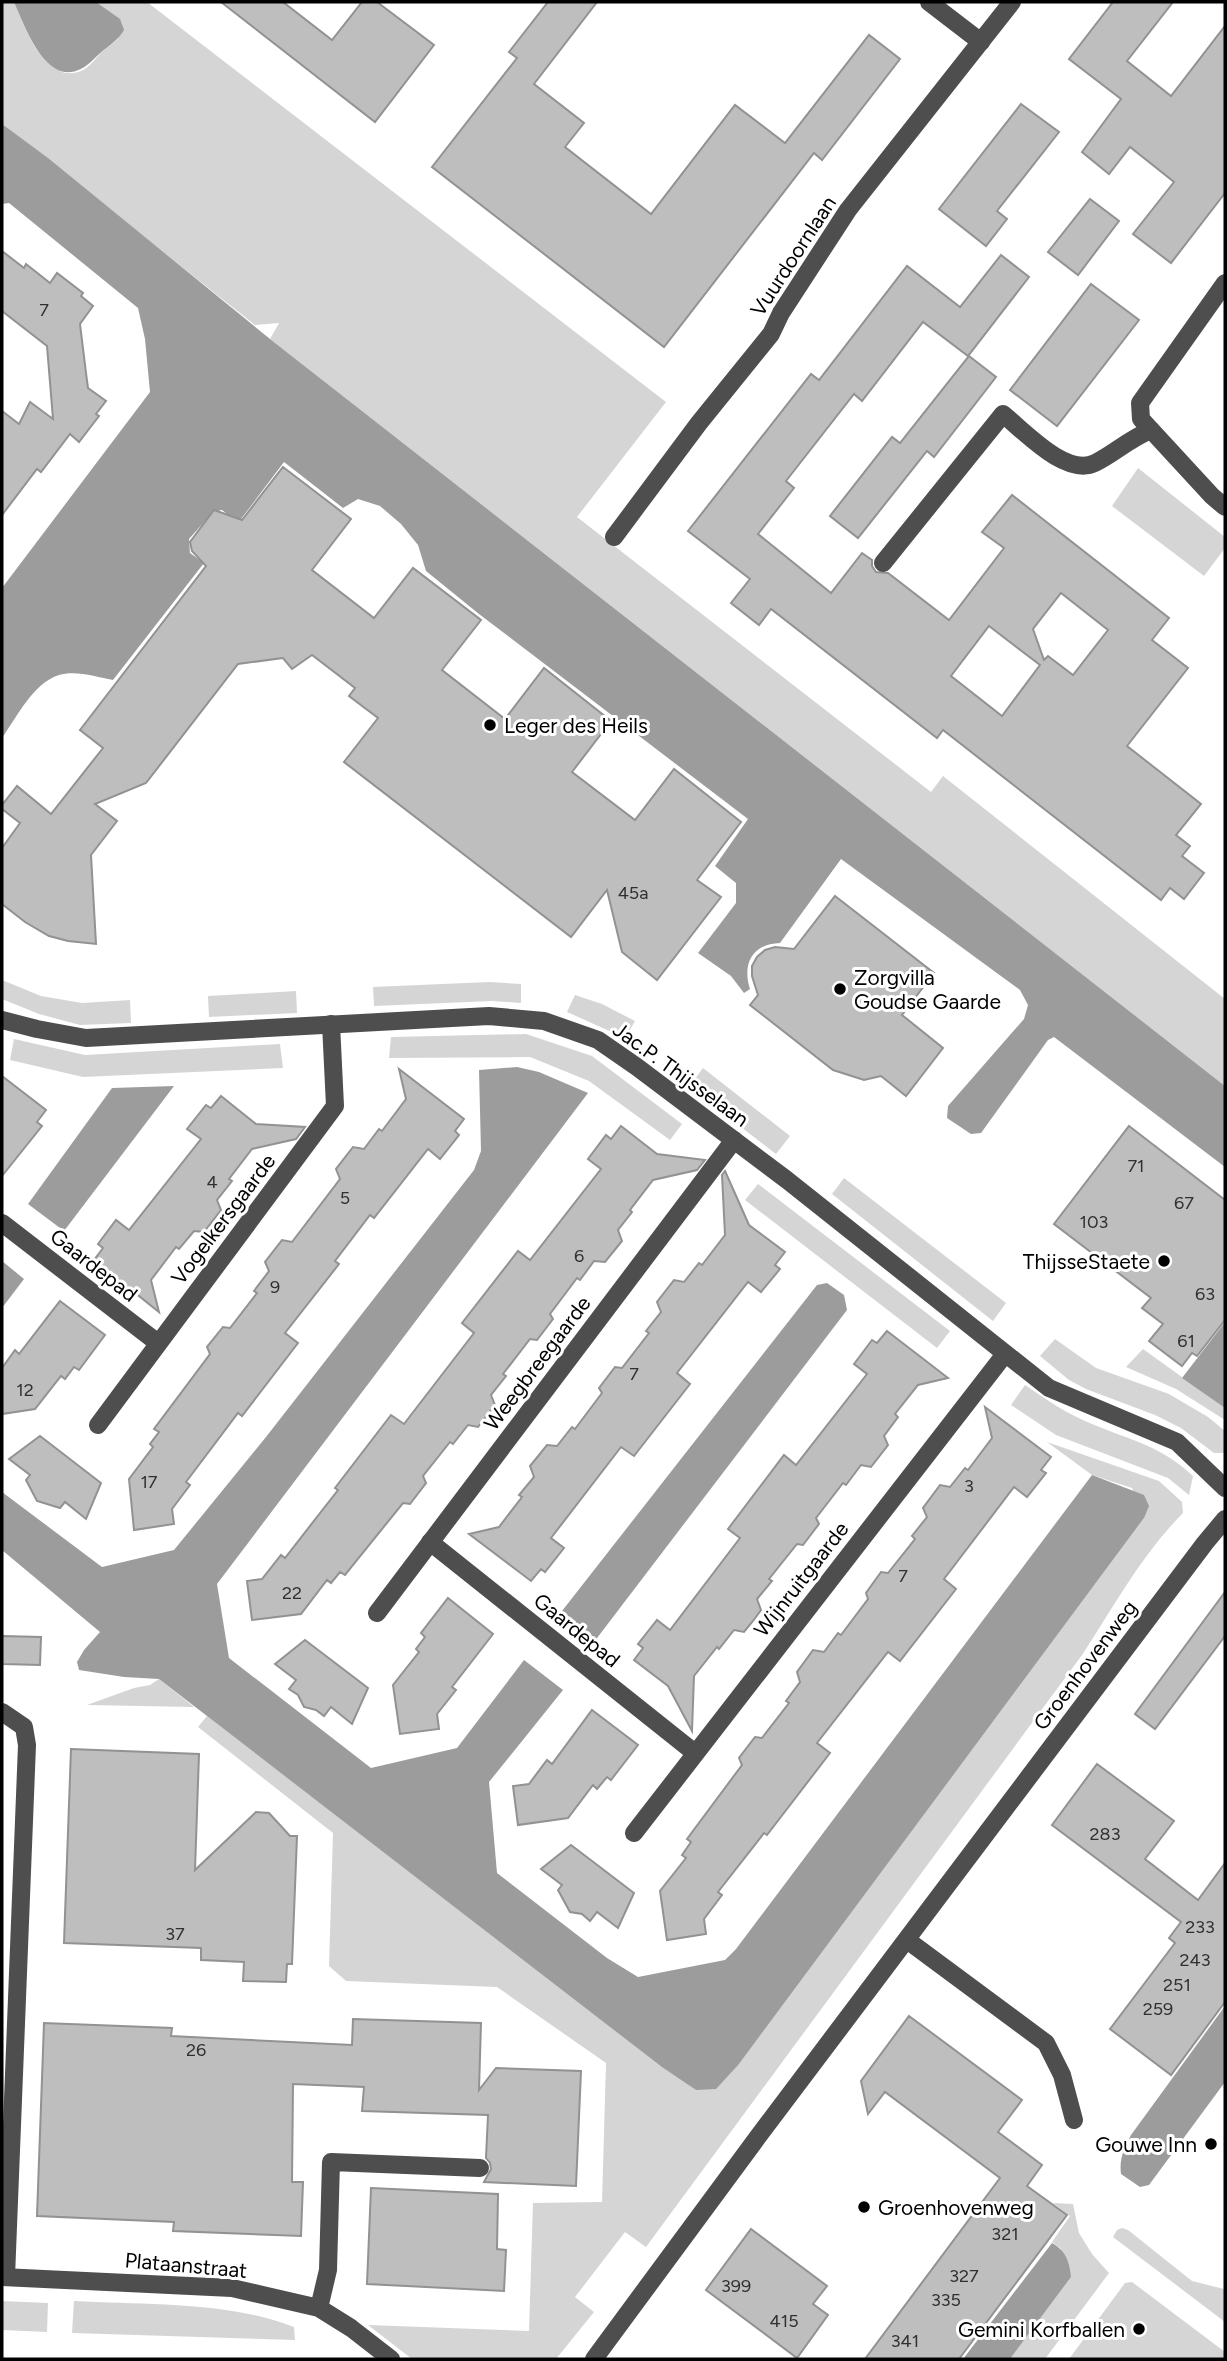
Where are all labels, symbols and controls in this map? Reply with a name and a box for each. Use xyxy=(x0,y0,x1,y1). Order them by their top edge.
street label: Vuurdoornlaan xyxy=(745,191,841,321)
house number: 7 xyxy=(39,299,49,321)
place label: Leger des Heils xyxy=(504,713,648,738)
marker: Leger des Heils xyxy=(482,717,498,733)
house number: 45a xyxy=(618,882,648,904)
place label: Zorgvilla Goudse Gaarde xyxy=(854,965,1001,1014)
marker: Zorgvilla Goudse Gaarde xyxy=(832,981,848,997)
street label: Jac.P. Thijsselaan xyxy=(608,1016,754,1132)
street label: Vogelkersgaarde xyxy=(166,1149,280,1289)
house number: 71 xyxy=(1127,1155,1145,1177)
house number: 4 xyxy=(206,1171,218,1193)
house number: 5 xyxy=(340,1187,350,1209)
house number: 67 xyxy=(1174,1192,1194,1214)
house number: 103 xyxy=(1080,1211,1108,1233)
street label: Gaardepad xyxy=(45,1223,143,1307)
house number: 6 xyxy=(574,1245,584,1267)
place label: ThijsseStaete xyxy=(1023,1249,1150,1274)
marker: ThijsseStaete xyxy=(1156,1253,1172,1269)
house number: 9 xyxy=(270,1276,280,1298)
house number: 63 xyxy=(1195,1283,1215,1305)
street label: Weegbreegaarde xyxy=(478,1291,596,1435)
house number: 61 xyxy=(1177,1330,1195,1352)
house number: 7 xyxy=(629,1363,639,1385)
house number: 12 xyxy=(16,1379,34,1401)
house number: 17 xyxy=(140,1471,158,1493)
house number: 3 xyxy=(964,1475,974,1497)
street label: Wijnruitgaarde xyxy=(748,1517,854,1641)
house number: 7 xyxy=(898,1565,908,1587)
house number: 22 xyxy=(282,1582,302,1604)
street label: Gaardepad xyxy=(529,1588,625,1672)
street label: Groenhovenweg xyxy=(1028,1595,1142,1735)
house number: 283 xyxy=(1090,1823,1120,1845)
house number: 233 xyxy=(1185,1916,1215,1938)
house number: 37 xyxy=(165,1923,185,1945)
house number: 243 xyxy=(1179,1949,1211,1971)
house number: 251 xyxy=(1163,1974,1191,1996)
house number: 259 xyxy=(1143,1998,1173,2020)
house number: 26 xyxy=(186,2039,206,2061)
place label: Gouwe Inn xyxy=(1095,2132,1197,2157)
marker: Gouwe Inn xyxy=(1203,2136,1219,2152)
place label: Groenhovenweg xyxy=(878,2195,1034,2220)
marker: Groenhovenweg xyxy=(856,2199,872,2215)
house number: 321 xyxy=(991,2223,1019,2245)
street label: Plataanstraat xyxy=(124,2247,248,2283)
house number: 327 xyxy=(949,2265,979,2287)
house number: 399 xyxy=(721,2275,751,2297)
house number: 335 xyxy=(931,2289,961,2311)
house number: 415 xyxy=(770,2310,798,2332)
place label: Gemini Korfballen xyxy=(958,2317,1125,2342)
marker: Gemini Korfballen xyxy=(1131,2321,1147,2337)
house number: 341 xyxy=(891,2330,919,2352)

